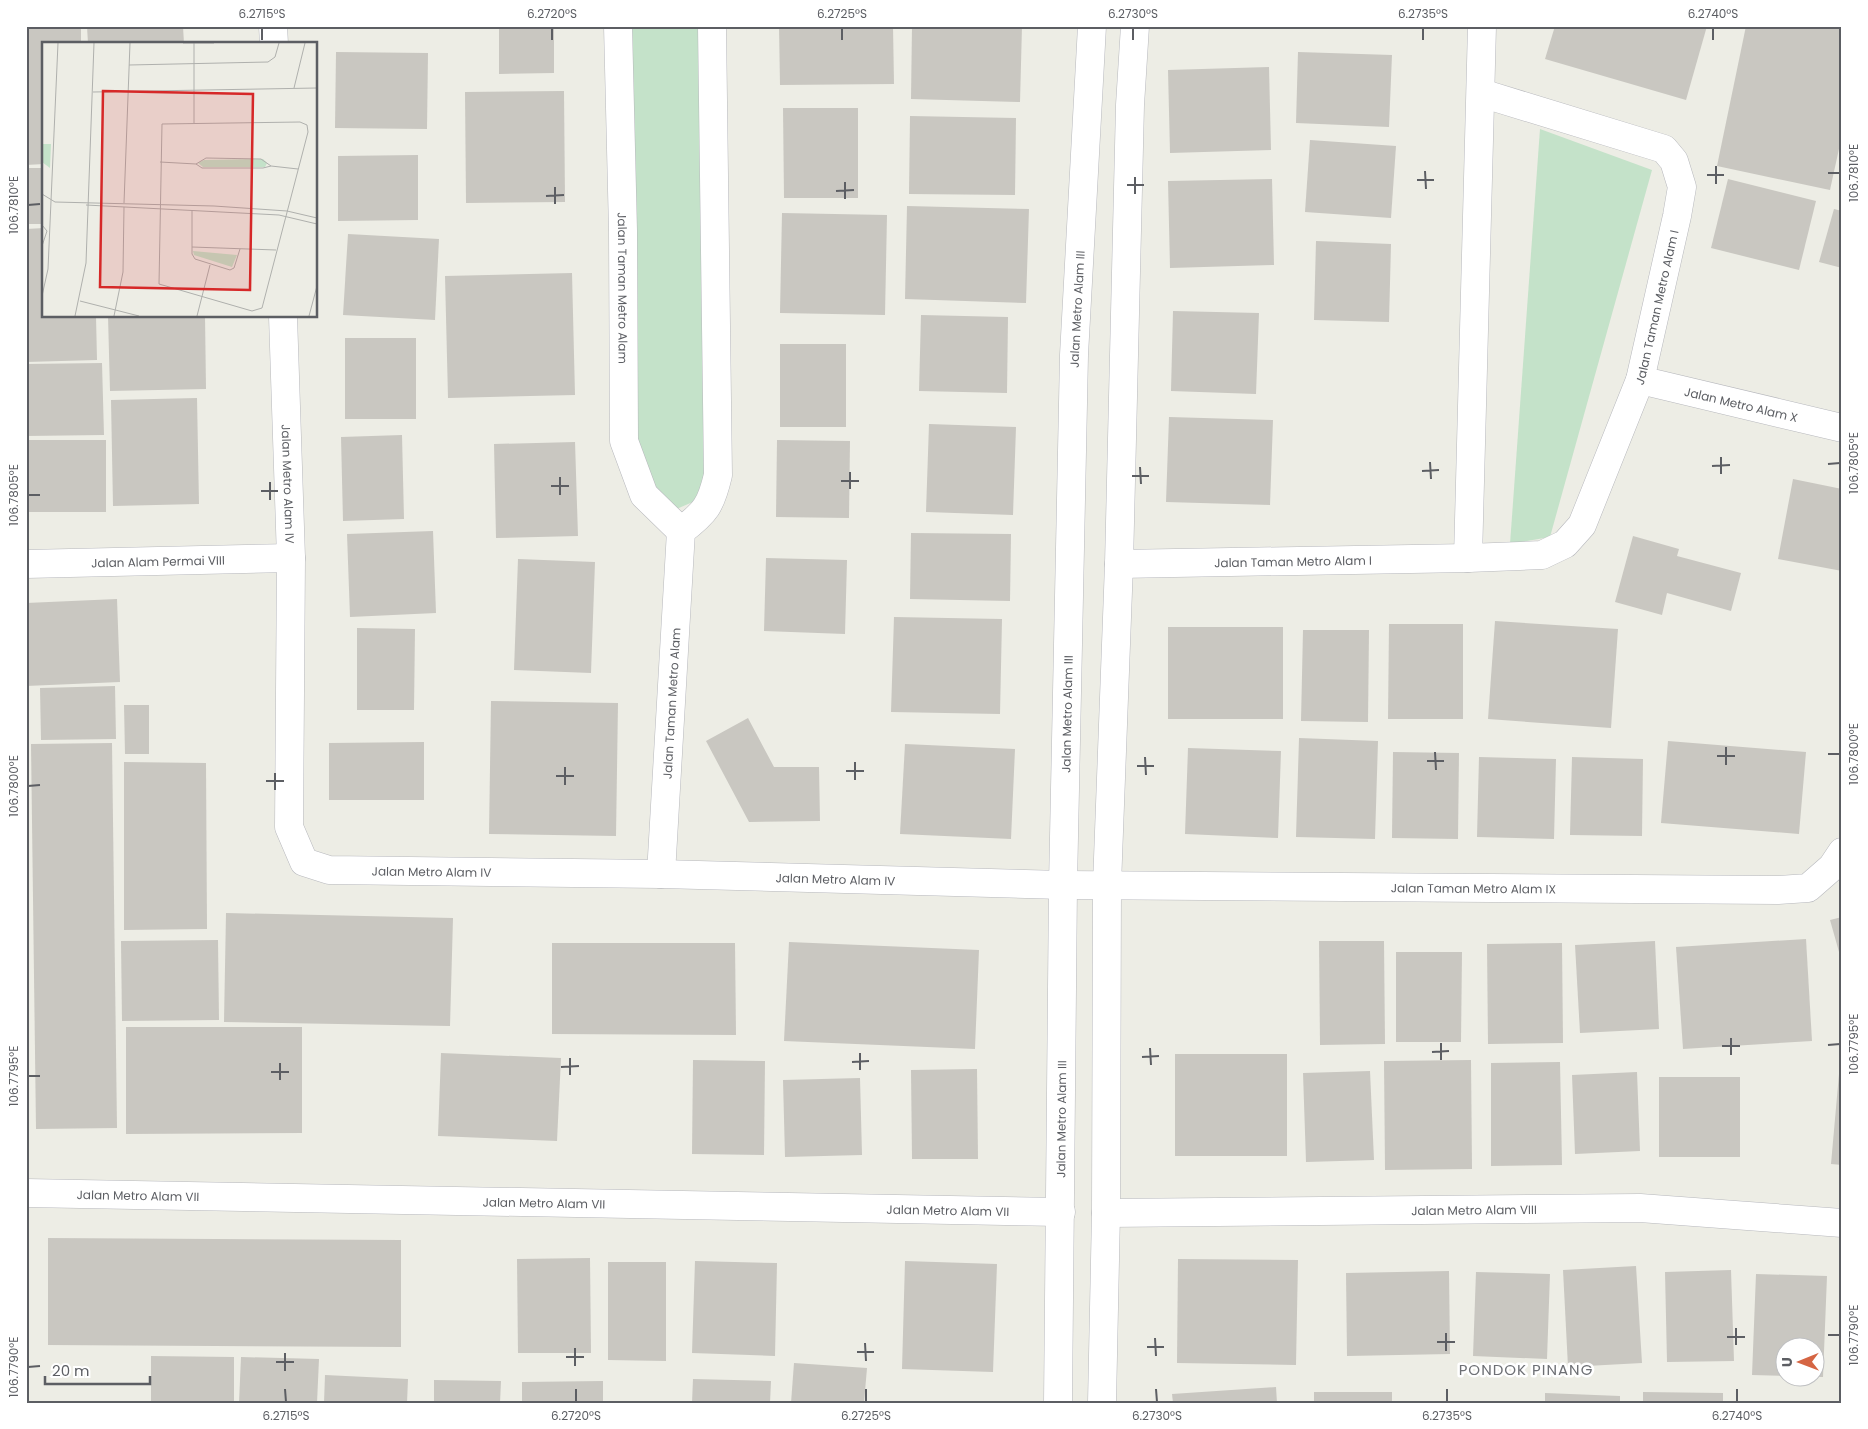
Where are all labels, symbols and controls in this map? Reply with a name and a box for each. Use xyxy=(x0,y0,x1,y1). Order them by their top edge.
text: 6.2715°S xyxy=(239,5,285,22)
text: 6.2720°S xyxy=(527,5,577,22)
text: 6.2725°S xyxy=(817,5,867,22)
text: 6.2730°S xyxy=(1108,5,1158,22)
text: 6.2735°S xyxy=(1398,5,1448,22)
text: 6.2740°S xyxy=(1688,5,1738,22)
inset map xyxy=(42,42,318,318)
text: 106.7810°E xyxy=(1845,144,1862,202)
text: 106.7810°E xyxy=(5,176,22,234)
street label: Jalan Taman Metro Alam xyxy=(614,212,632,364)
street label: Jalan Taman Metro Alam I xyxy=(1631,228,1682,387)
street label: Jalan Metro Alam III xyxy=(1065,250,1088,368)
street label: Jalan Metro Alam X xyxy=(1683,382,1800,426)
street label: Jalan Metro Alam IV xyxy=(278,424,299,544)
text: 106.7805°E xyxy=(1845,432,1862,494)
text: 106.7805°E xyxy=(5,464,22,526)
street label: Jalan Alam Permai VIII xyxy=(91,551,225,571)
street label: Jalan Taman Metro Alam I xyxy=(1214,551,1372,571)
street label: Jalan Taman Metro Alam xyxy=(658,627,684,779)
street label: Jalan Metro Alam III xyxy=(1057,655,1076,773)
text: 106.7800°E xyxy=(1845,723,1862,785)
text: 106.7800°E xyxy=(5,755,22,817)
street label: Jalan Metro Alam IV xyxy=(371,862,492,880)
street label: Jalan Metro Alam IV xyxy=(775,869,896,889)
street label: Jalan Taman Metro Alam IX xyxy=(1391,879,1556,897)
text: 106.7795°E xyxy=(1845,1014,1862,1074)
text: 106.7795°E xyxy=(5,1046,22,1106)
street label: Jalan Metro Alam III xyxy=(1052,1060,1070,1178)
street label: Jalan Metro Alam VII xyxy=(76,1185,200,1205)
street label: Jalan Metro Alam VII xyxy=(482,1193,606,1212)
street label: Jalan Metro Alam VII xyxy=(886,1200,1009,1220)
street label: Jalan Metro Alam VIII xyxy=(1411,1200,1537,1219)
text: 106.7790°E xyxy=(1845,1305,1862,1365)
north arrow xyxy=(1776,1336,1826,1386)
text: 106.7790°E xyxy=(5,1337,22,1397)
scale bar xyxy=(45,1354,150,1386)
text: U xyxy=(1777,1357,1797,1367)
district label: PONDOK PINANG xyxy=(1459,1359,1593,1380)
text: 20 m xyxy=(52,1360,90,1381)
text: 6.2715°S xyxy=(263,1407,309,1424)
text: 6.2720°S xyxy=(551,1407,601,1424)
text: 6.2725°S xyxy=(841,1407,891,1424)
text: 6.2730°S xyxy=(1132,1407,1182,1424)
text: 6.2735°S xyxy=(1422,1407,1472,1424)
text: 6.2740°S xyxy=(1712,1407,1762,1424)

